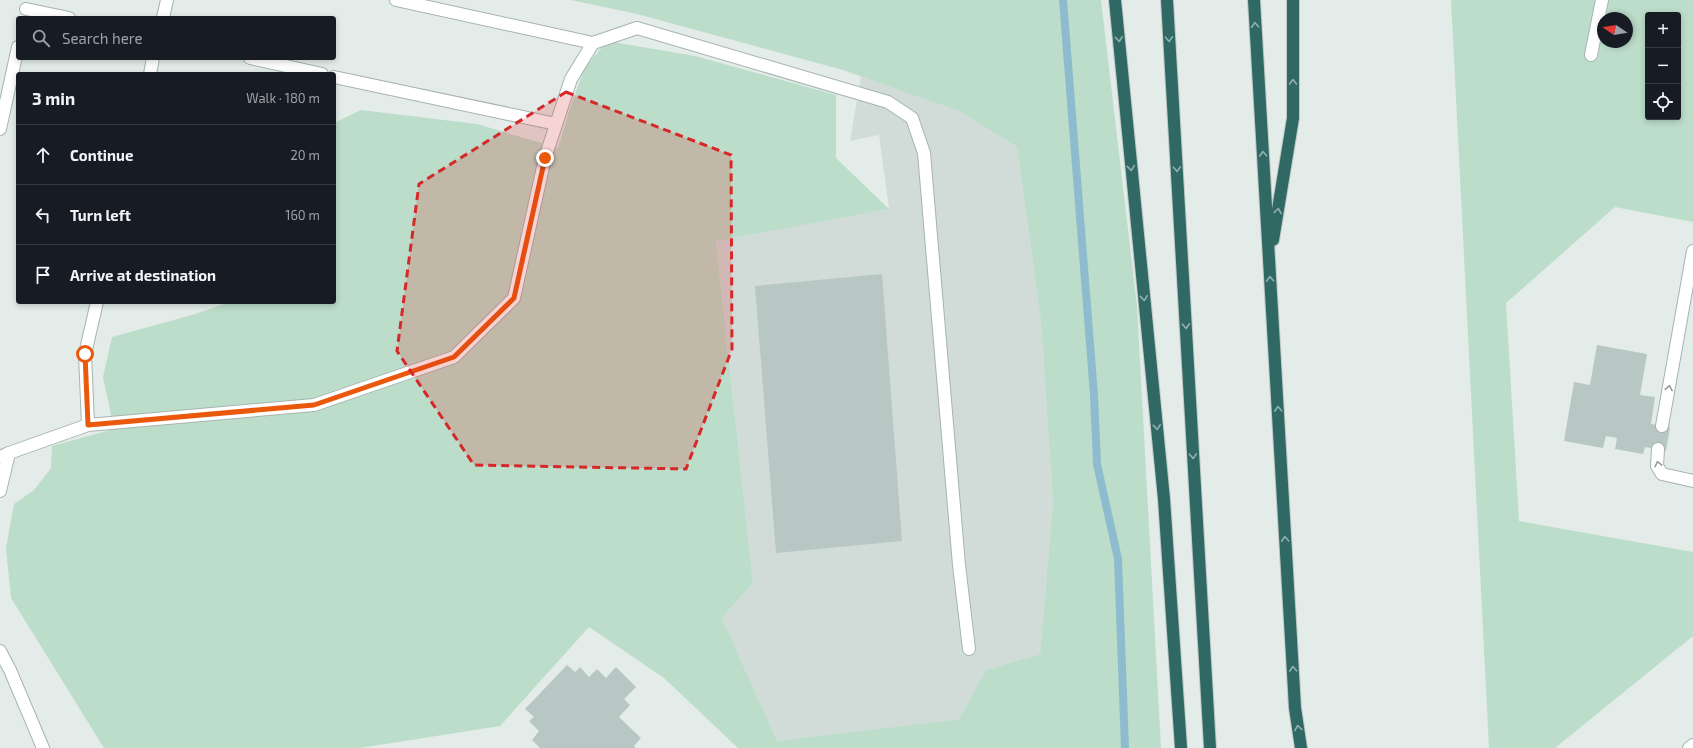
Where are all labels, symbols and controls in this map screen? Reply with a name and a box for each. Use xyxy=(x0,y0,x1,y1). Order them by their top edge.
north arrow xyxy=(1597,12,1633,48)
map controls xyxy=(1645,12,1681,120)
button: + xyxy=(1645,12,1681,48)
search box xyxy=(16,16,336,60)
one-way arrow xyxy=(1251,22,1260,28)
icon: search xyxy=(30,27,52,49)
text: Search here xyxy=(62,29,143,47)
one-way arrow xyxy=(1114,36,1123,42)
one-way arrow xyxy=(1165,36,1174,42)
button: − xyxy=(1645,48,1681,84)
one-way arrow xyxy=(1289,79,1297,85)
button: locate xyxy=(1645,84,1681,120)
text: 3 min xyxy=(32,88,75,108)
text: Walk · 180 m xyxy=(246,90,320,106)
icon: ahead xyxy=(32,144,54,166)
text: Continue xyxy=(70,146,133,164)
text: 20 m xyxy=(291,147,320,163)
route end xyxy=(536,149,554,167)
one-way arrow xyxy=(1259,151,1267,157)
one-way arrow xyxy=(1127,165,1136,171)
one-way arrow xyxy=(1172,166,1181,172)
icon: left xyxy=(32,204,54,226)
text: Turn left xyxy=(70,206,131,224)
text: 160 m xyxy=(285,207,320,223)
one-way arrow xyxy=(1273,208,1282,214)
icon: arrive xyxy=(32,264,54,286)
text: Arrive at destination xyxy=(70,266,216,284)
one-way arrow xyxy=(1266,276,1275,282)
one-way arrow xyxy=(1139,295,1148,301)
one-way arrow xyxy=(1182,323,1190,329)
route start xyxy=(76,345,94,363)
one-way arrow xyxy=(1664,384,1672,391)
one-way arrow xyxy=(1273,406,1282,412)
one-way arrow xyxy=(1152,424,1161,430)
one-way arrow xyxy=(1189,453,1198,459)
one-way arrow xyxy=(1655,460,1663,467)
one-way arrow xyxy=(1281,536,1290,542)
one-way arrow xyxy=(1288,666,1297,672)
one-way arrow xyxy=(1294,725,1303,731)

